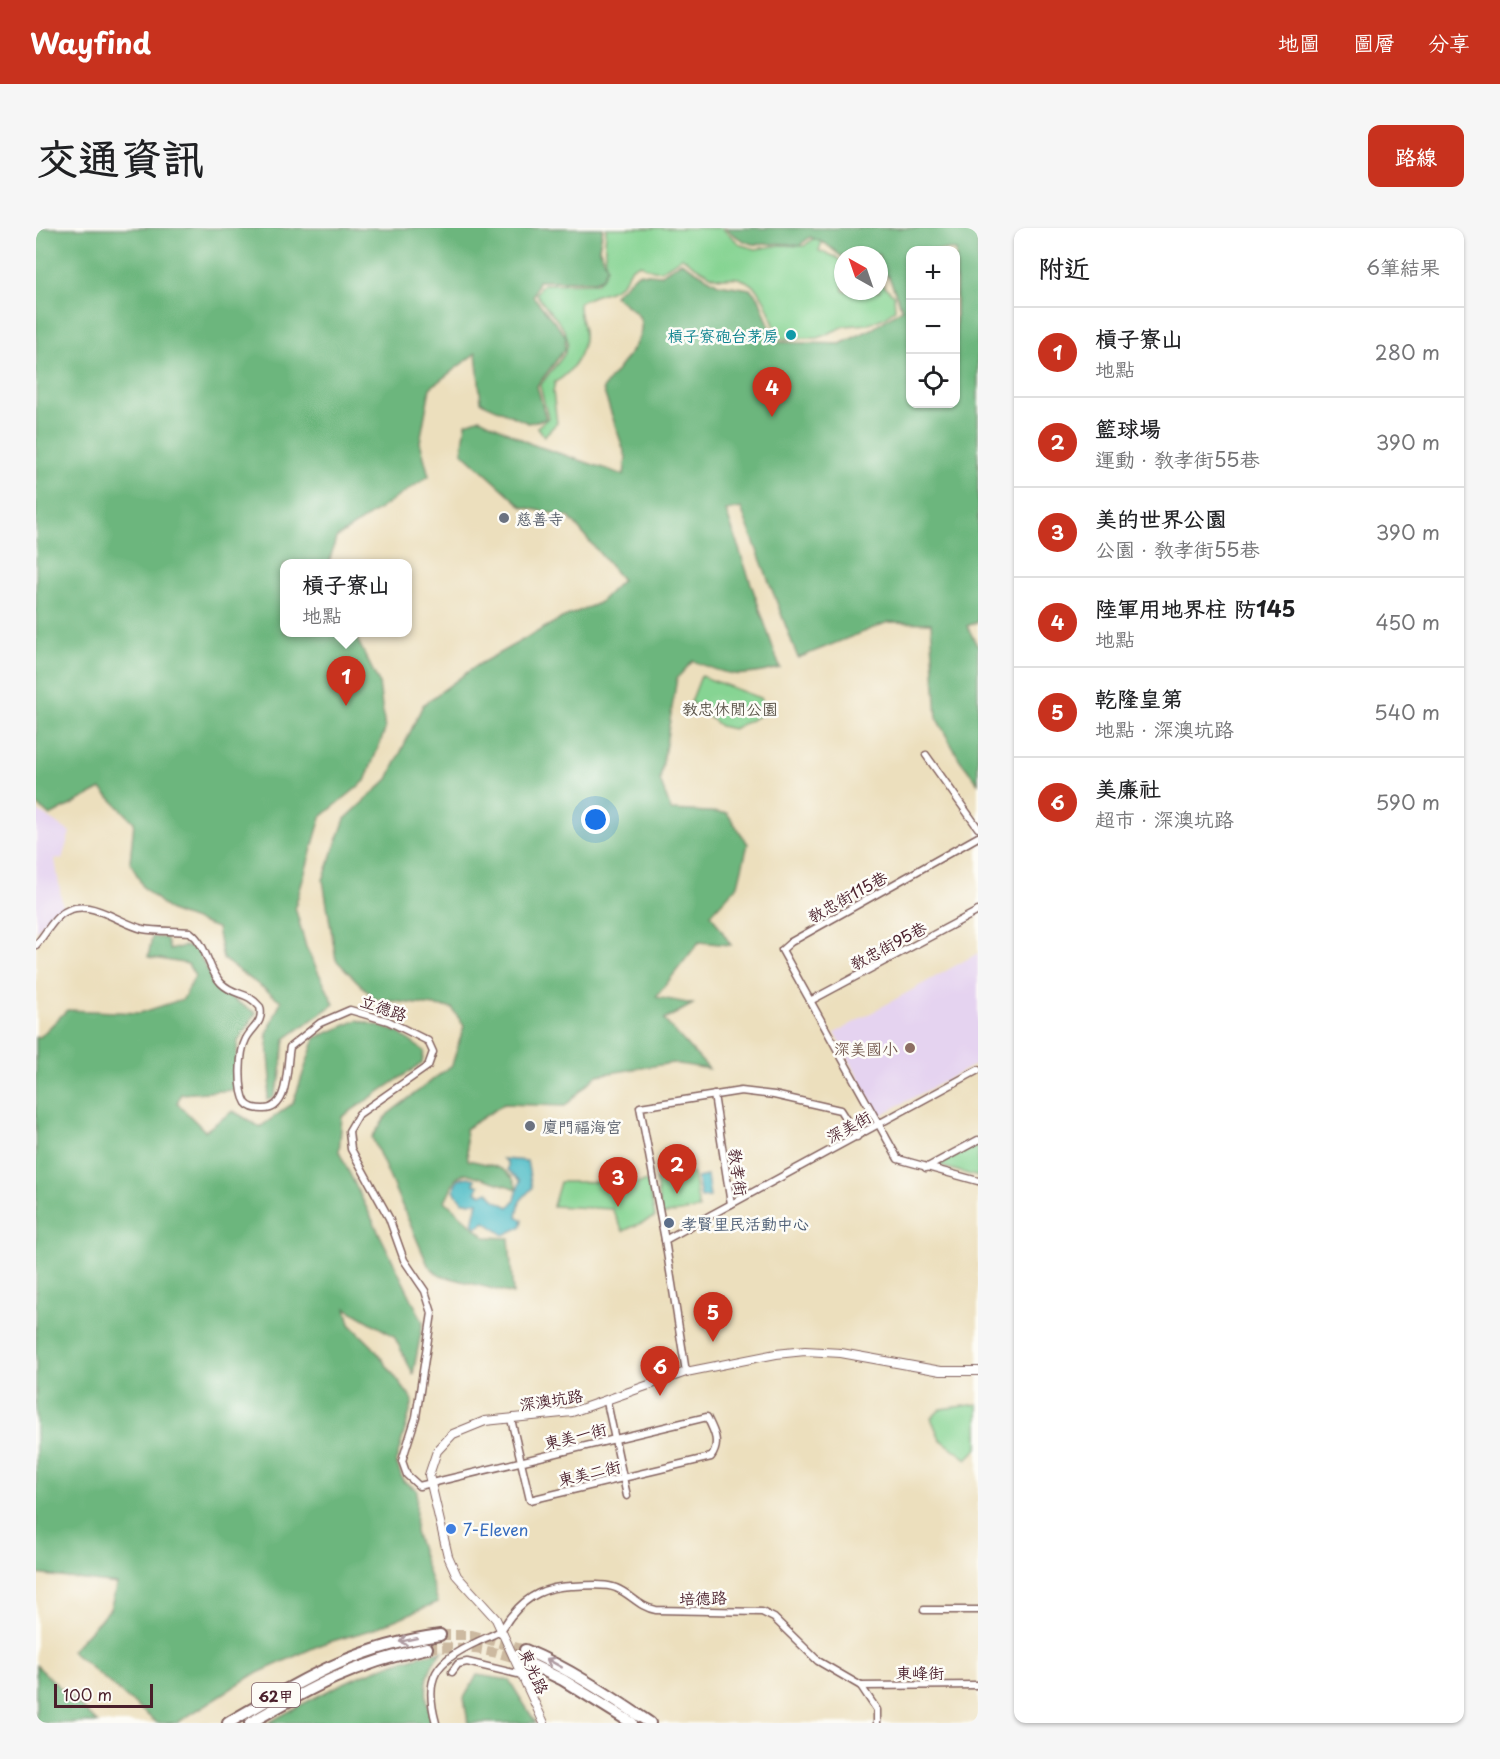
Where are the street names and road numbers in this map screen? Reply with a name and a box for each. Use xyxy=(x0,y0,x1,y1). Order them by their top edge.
street label: 教忠街115巷 xyxy=(803,864,891,928)
street label: 教忠街95巷 xyxy=(845,915,931,975)
street label: 立德路 xyxy=(357,988,411,1026)
street label: 深美街 xyxy=(821,1104,875,1148)
street label: 教孝街 xyxy=(724,1147,754,1197)
street label: 深澳坑路 xyxy=(518,1382,584,1416)
street label: 東美一街 xyxy=(541,1416,609,1454)
street label: 東美二街 xyxy=(555,1453,623,1491)
street label: 培德路 xyxy=(679,1585,727,1609)
street label: 東光路 xyxy=(514,1644,556,1698)
street label: 東峰街 xyxy=(896,1660,944,1684)
road number: 62甲 xyxy=(252,1683,300,1707)

